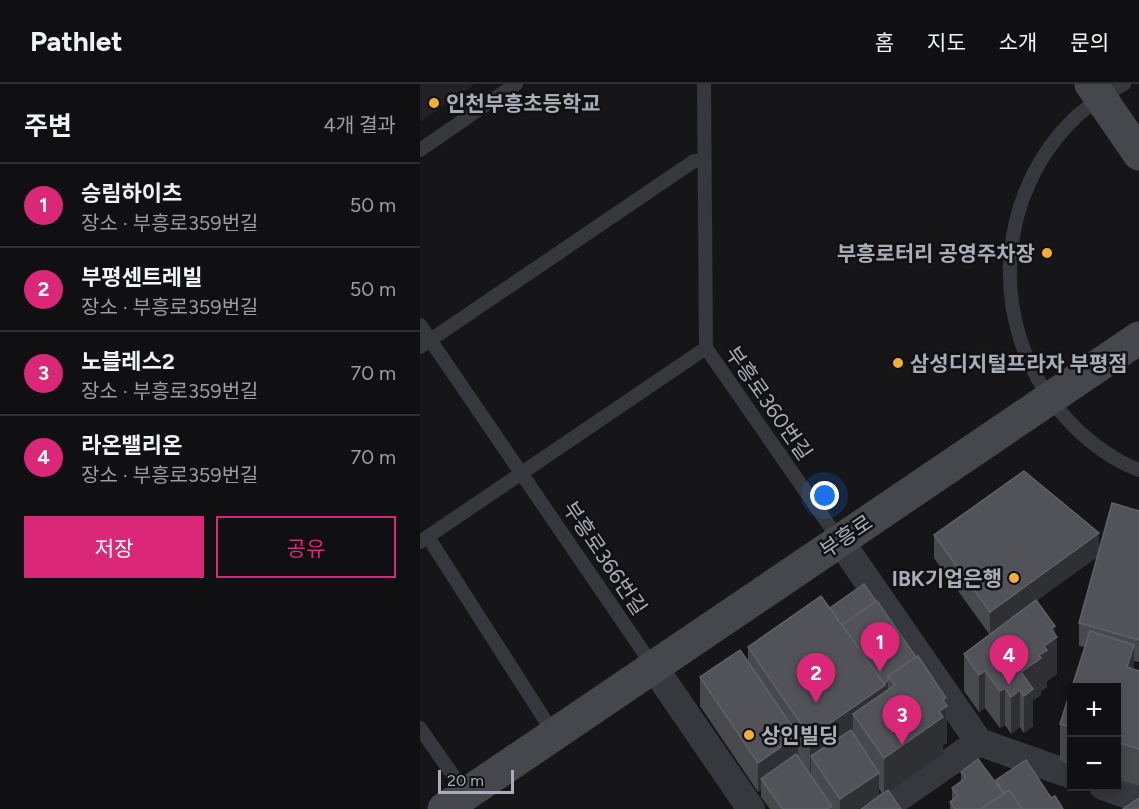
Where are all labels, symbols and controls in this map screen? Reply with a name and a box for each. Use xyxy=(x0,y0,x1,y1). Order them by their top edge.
text: Pathlet xyxy=(30,24,122,58)
text: 홈 xyxy=(875,30,894,55)
text: 지도 xyxy=(927,30,966,55)
text: 소개 xyxy=(999,30,1037,55)
text: 문의 xyxy=(1070,30,1109,55)
place label: 인천부흥초등학교 xyxy=(446,91,601,116)
marker: 인천부흥초등학교 xyxy=(427,96,441,110)
text: 주변 xyxy=(24,110,72,142)
text: 4개 결과 xyxy=(323,113,396,137)
text: 승림하이츠 xyxy=(81,180,182,207)
text: 1 xyxy=(39,193,48,217)
text: 50 m xyxy=(350,193,396,217)
text: 장소 · 부흥로359번길 xyxy=(81,211,258,235)
place label: 부흥로터리 공영주차장 xyxy=(837,241,1035,266)
marker: 부흥로터리 공영주차장 xyxy=(1040,246,1054,260)
text: 부평센트레빌 xyxy=(81,264,202,291)
text: 2 xyxy=(38,277,49,301)
text: 50 m xyxy=(350,277,396,301)
text: 장소 · 부흥로359번길 xyxy=(81,295,258,319)
street label: 부흥로360번길 xyxy=(721,341,817,465)
text: 노블레스2 xyxy=(81,348,175,375)
place label: 삼성디지털프라자 부평점 xyxy=(910,351,1128,376)
marker: 삼성디지털프라자 부평점 xyxy=(891,356,905,370)
text: 3 xyxy=(38,361,49,385)
text: 70 m xyxy=(350,361,396,385)
text: 장소 · 부흥로359번길 xyxy=(81,379,258,403)
text: 라온밸리온 xyxy=(81,432,182,459)
text: 4 xyxy=(37,445,50,469)
text: 70 m xyxy=(350,445,396,469)
text: 장소 · 부흥로359번길 xyxy=(81,463,258,487)
your location xyxy=(810,481,839,510)
street label: 부흥로366번길 xyxy=(558,496,652,620)
street label: 부흥로 xyxy=(815,509,877,563)
button: 저장 xyxy=(24,516,204,578)
button: 공유 xyxy=(216,516,396,578)
place label: IBK기업은행 xyxy=(892,566,1002,591)
marker: IBK기업은행 xyxy=(1007,571,1021,585)
pin: 1 xyxy=(860,622,900,672)
pin: 4 xyxy=(990,636,1028,685)
pin: 2 xyxy=(796,654,836,703)
map controls xyxy=(1067,683,1121,791)
button: + xyxy=(1067,683,1121,737)
pin: 3 xyxy=(882,696,922,745)
place label: 상인빌딩 xyxy=(761,723,838,748)
marker: 상인빌딩 xyxy=(742,728,756,742)
button: − xyxy=(1067,737,1121,791)
scale bar xyxy=(438,767,514,794)
text: 20 m xyxy=(447,771,484,790)

